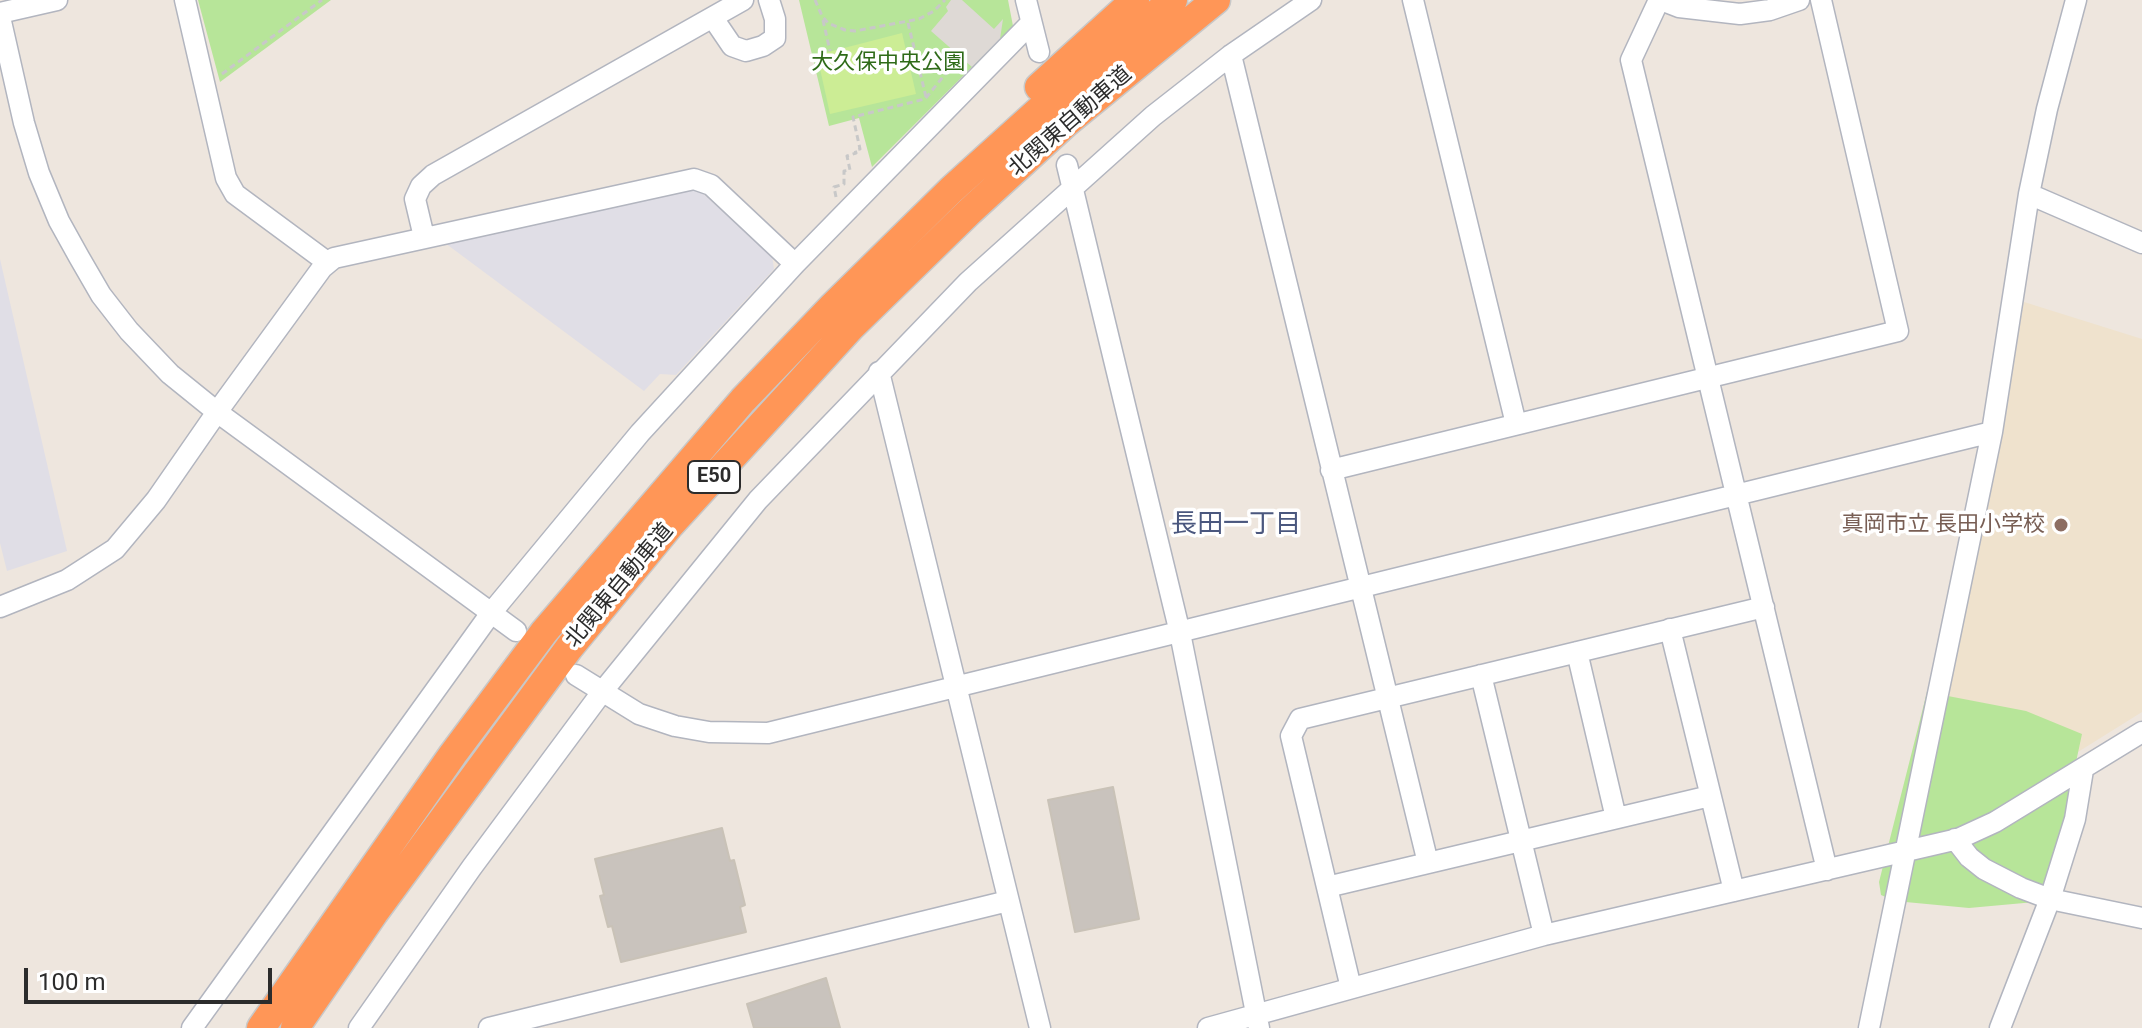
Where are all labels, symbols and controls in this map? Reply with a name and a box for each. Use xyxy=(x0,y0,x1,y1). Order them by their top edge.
park label: 大久保中央公園 xyxy=(811,50,965,76)
street label: 北関東自動車道 xyxy=(1004,62,1138,182)
road number: E50 xyxy=(688,461,740,493)
district label: 長田一丁目 xyxy=(1171,509,1301,541)
place label: 真岡市立 長田小学校 xyxy=(1842,512,2045,538)
marker: 真岡市立 長田小学校 xyxy=(2052,516,2070,534)
street label: 北関東自動車道 xyxy=(560,519,680,653)
scale bar xyxy=(28,952,276,1002)
text: 100 m xyxy=(38,968,105,996)

